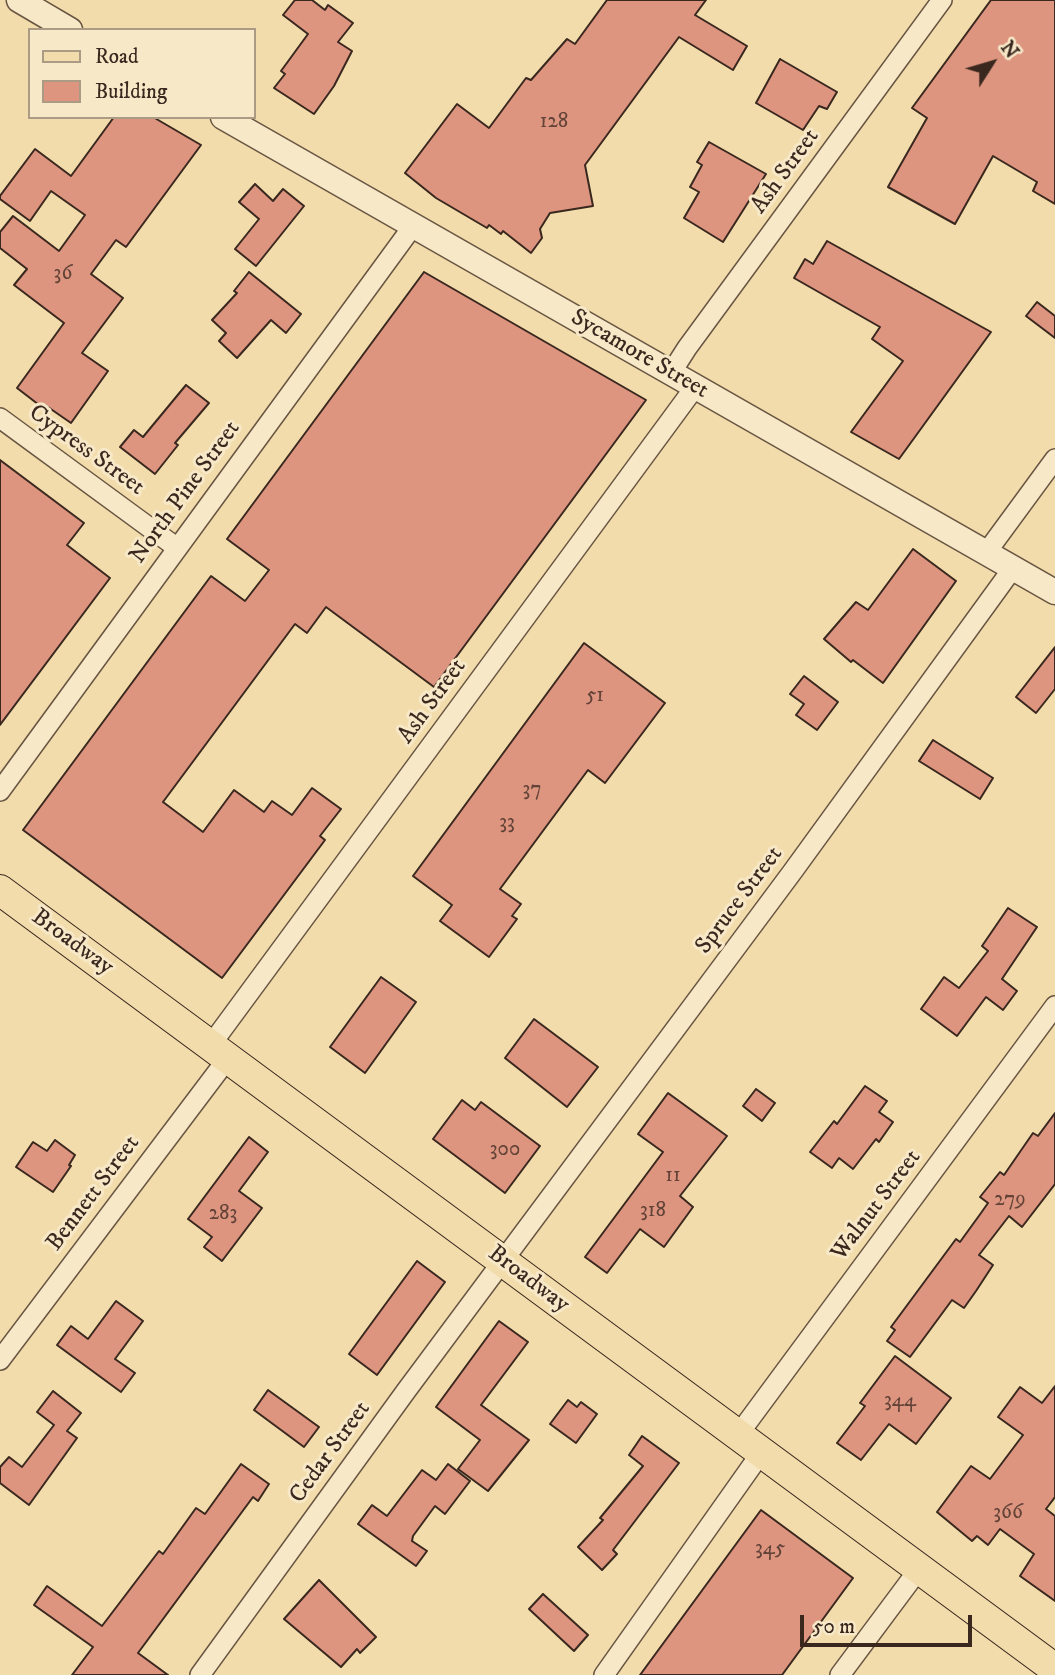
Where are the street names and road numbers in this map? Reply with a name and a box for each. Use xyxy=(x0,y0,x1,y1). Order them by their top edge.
street label: Ash Street xyxy=(746,124,826,220)
street label: Sycamore Street xyxy=(565,304,713,406)
street label: Cypress Street xyxy=(23,399,149,503)
street label: North Pine Street xyxy=(125,416,247,570)
street label: Ash Street xyxy=(393,654,473,750)
street label: Spruce Street xyxy=(690,842,790,960)
street label: Broadway xyxy=(25,904,119,982)
street label: Bennett Street xyxy=(41,1130,147,1258)
street label: Walnut Street xyxy=(826,1145,928,1267)
street label: Broadway xyxy=(482,1240,574,1320)
street label: Cedar Street xyxy=(284,1396,378,1510)

